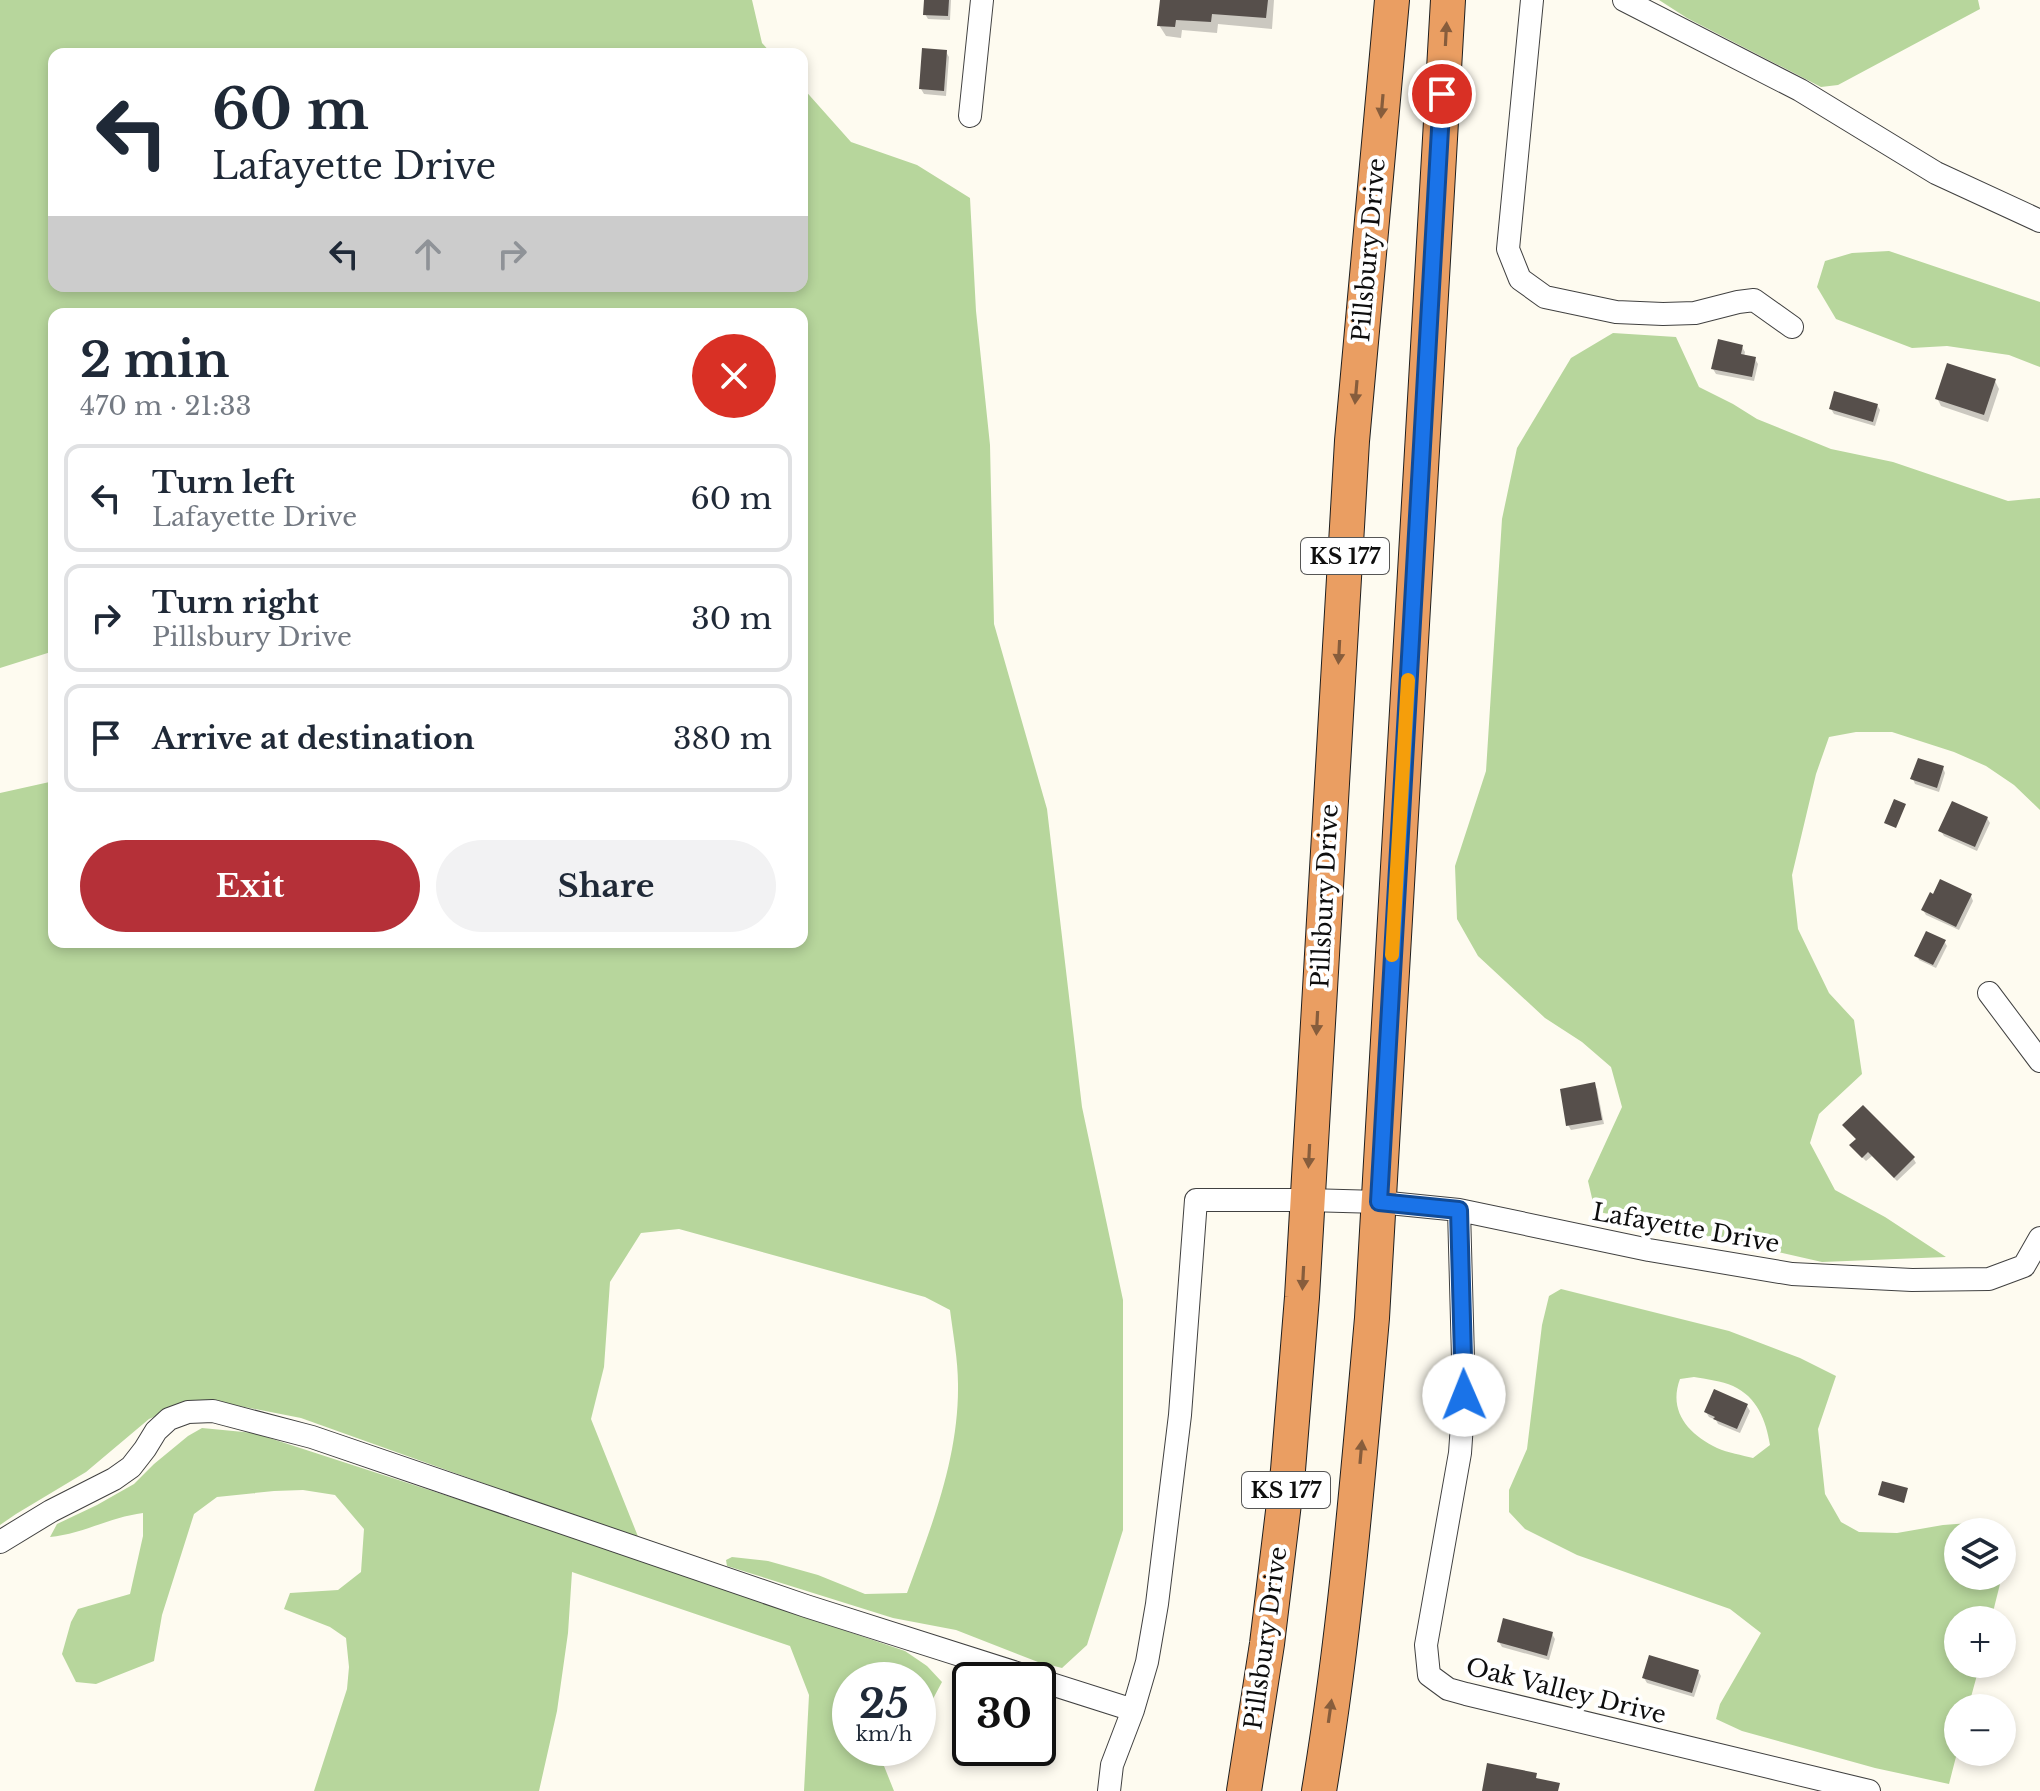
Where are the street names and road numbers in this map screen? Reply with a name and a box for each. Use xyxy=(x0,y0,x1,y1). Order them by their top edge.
street label: Pillsbury Drive xyxy=(1346,157,1391,343)
road number: KS 177 xyxy=(1301,538,1389,574)
street label: Pillsbury Drive xyxy=(1305,803,1344,989)
street label: Lafayette Drive xyxy=(1590,1197,1782,1258)
road number: KS 177 xyxy=(1242,1472,1330,1508)
street label: Pillsbury Drive xyxy=(1238,1545,1293,1731)
street label: Oak Valley Drive xyxy=(1463,1652,1669,1729)

